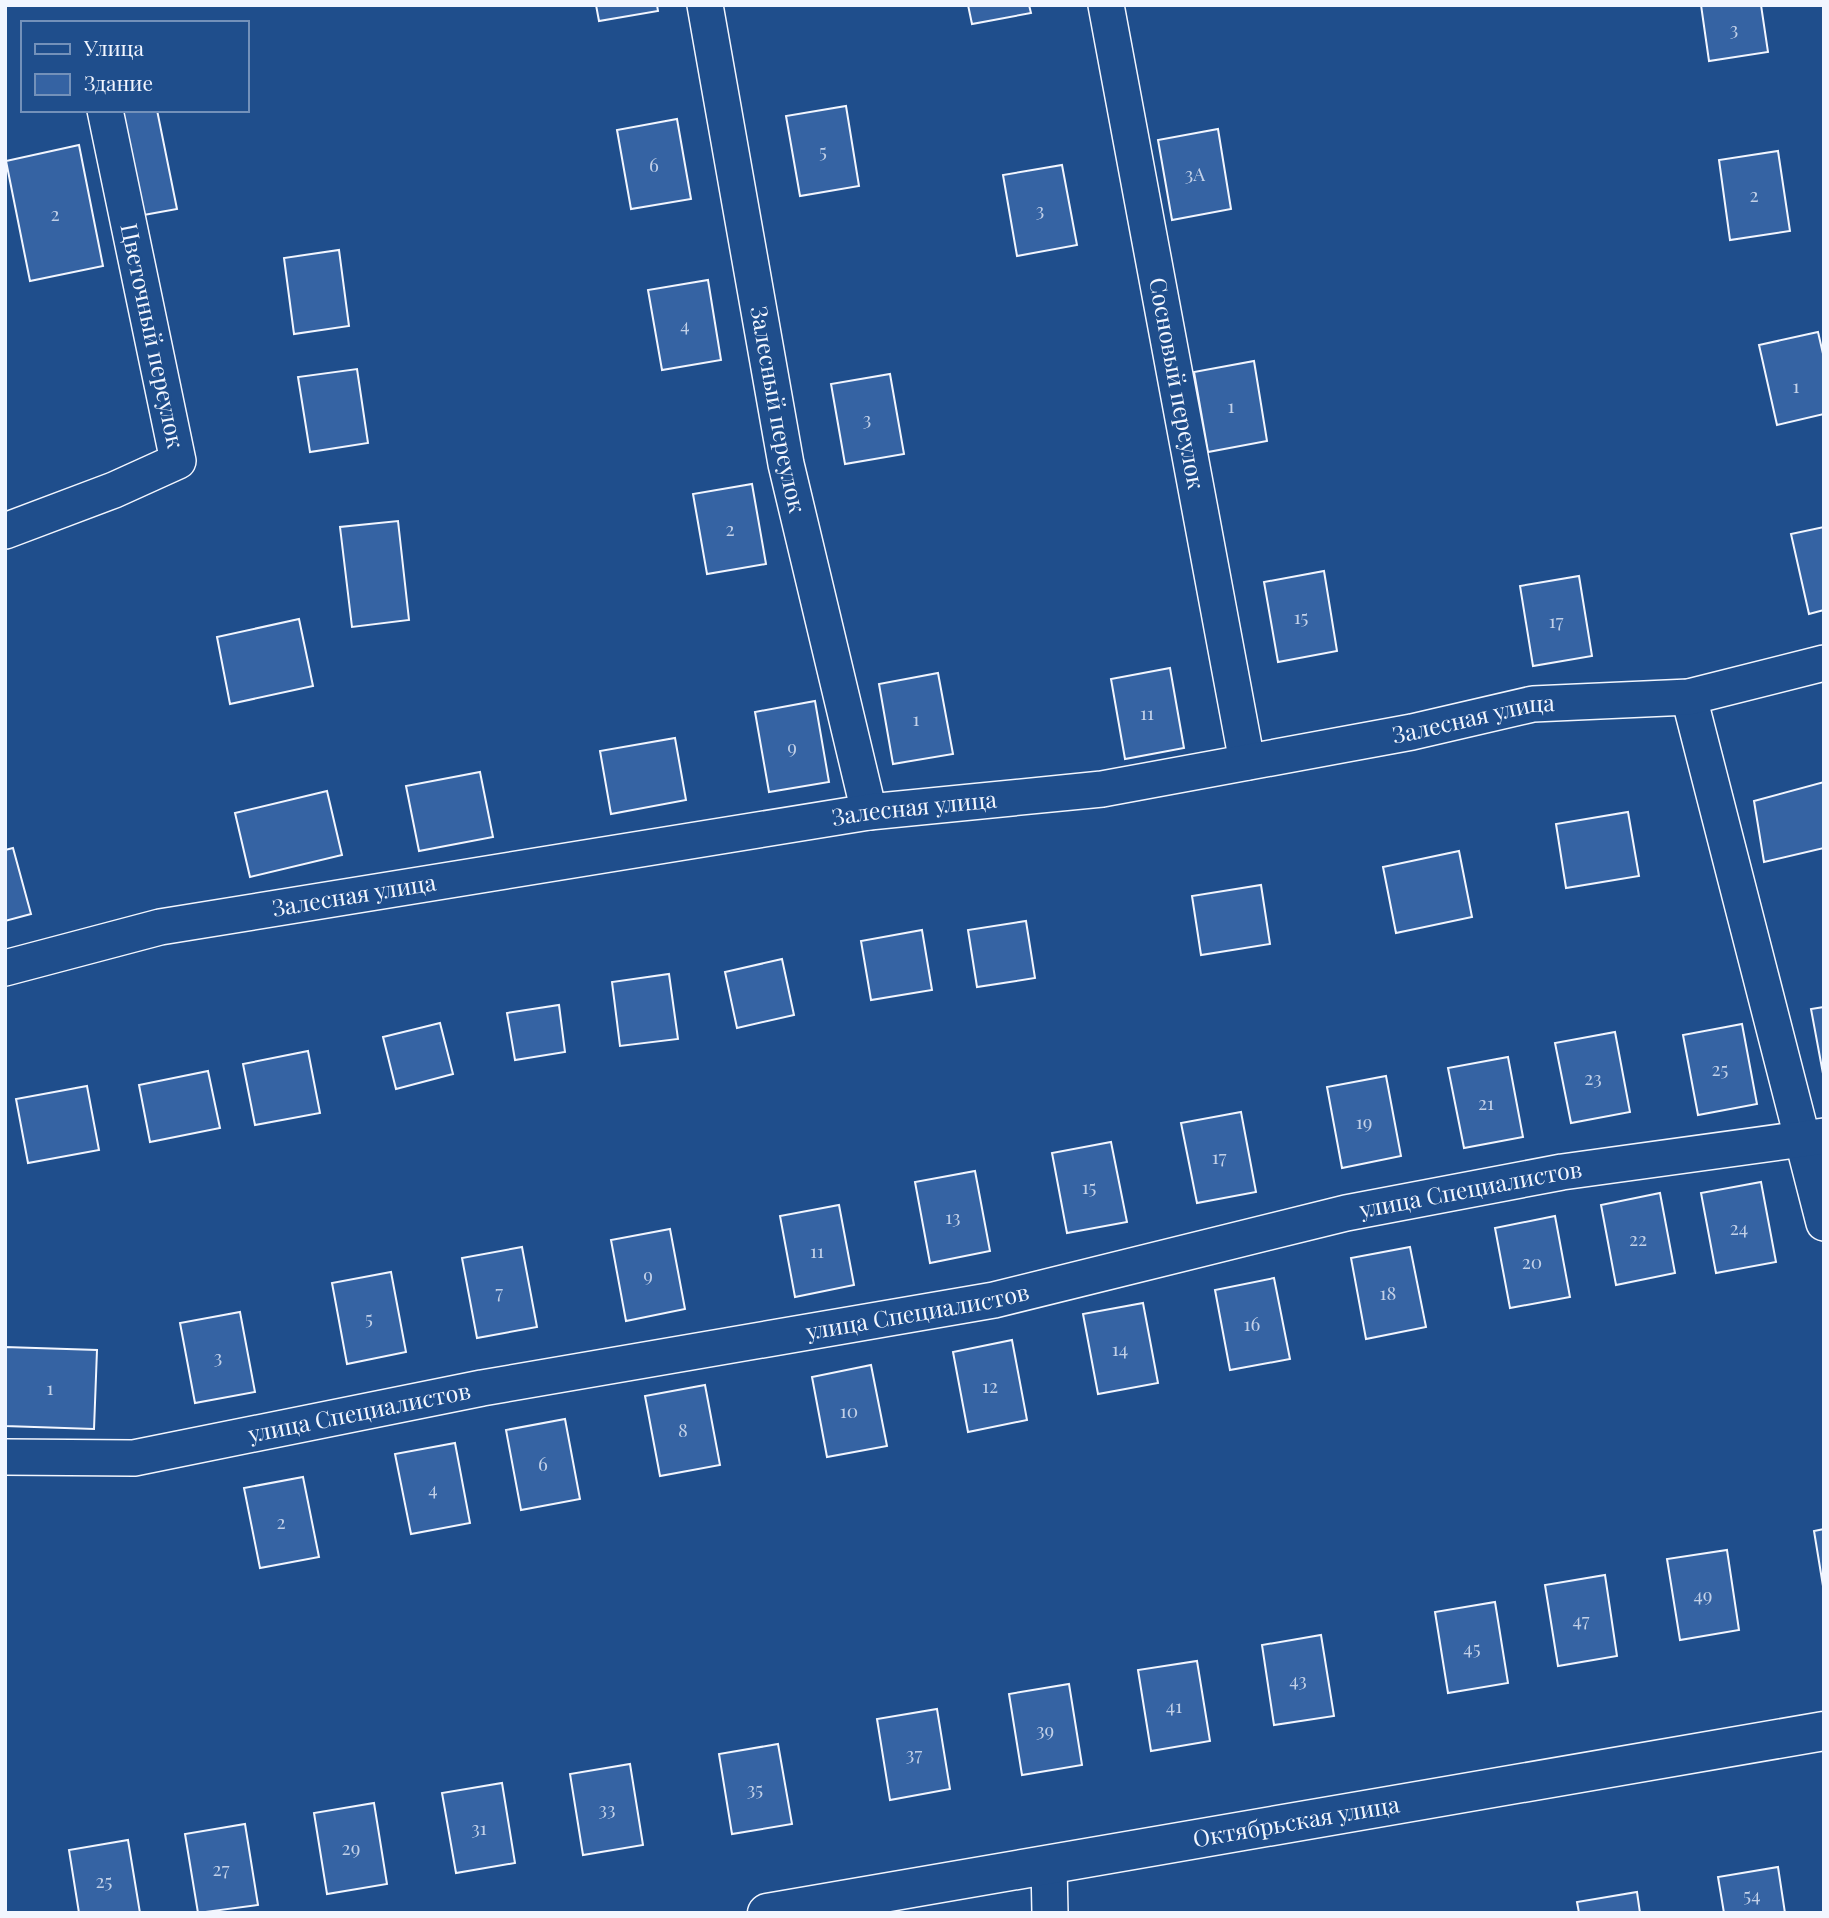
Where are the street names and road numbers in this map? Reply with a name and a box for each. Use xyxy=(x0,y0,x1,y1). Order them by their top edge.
street label: Цветочный переулок xyxy=(114,220,192,451)
street label: Сосновый переулок xyxy=(1143,275,1213,492)
street label: Залесный переулок xyxy=(744,303,814,516)
street label: Залесная улица xyxy=(1389,686,1556,749)
street label: Залесная улица xyxy=(829,782,999,832)
street label: Залесная улица xyxy=(270,865,439,923)
street label: улица Специалистов xyxy=(1356,1152,1584,1224)
street label: улица Специалистов xyxy=(802,1275,1032,1346)
street label: улица Специалистов xyxy=(244,1374,473,1449)
street label: Октябрьская улица xyxy=(1190,1787,1402,1853)

